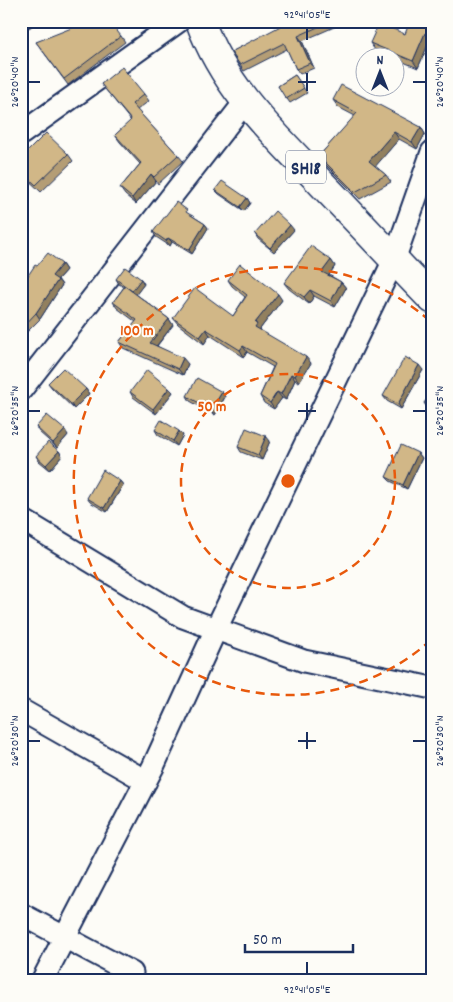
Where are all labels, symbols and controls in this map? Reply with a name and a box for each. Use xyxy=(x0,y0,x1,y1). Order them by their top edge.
text: 92°41'05"E xyxy=(284,7,331,24)
north arrow xyxy=(356,48,406,98)
text: N xyxy=(377,51,384,71)
text: 26°20'40"N xyxy=(7,57,24,107)
text: 26°20'40"N xyxy=(432,57,449,107)
road number: SH18 xyxy=(286,150,326,183)
text: 100 m xyxy=(120,321,154,343)
text: 26°20'35"N xyxy=(7,386,24,436)
text: 26°20'35"N xyxy=(432,386,449,436)
text: 50 m xyxy=(198,397,226,419)
centre of rings xyxy=(279,472,297,490)
text: 26°20'30"N xyxy=(7,715,24,767)
text: 26°20'30"N xyxy=(432,715,449,767)
scale bar xyxy=(245,922,353,954)
text: 50 m xyxy=(253,930,282,952)
text: 92°41'05"E xyxy=(284,982,331,999)

